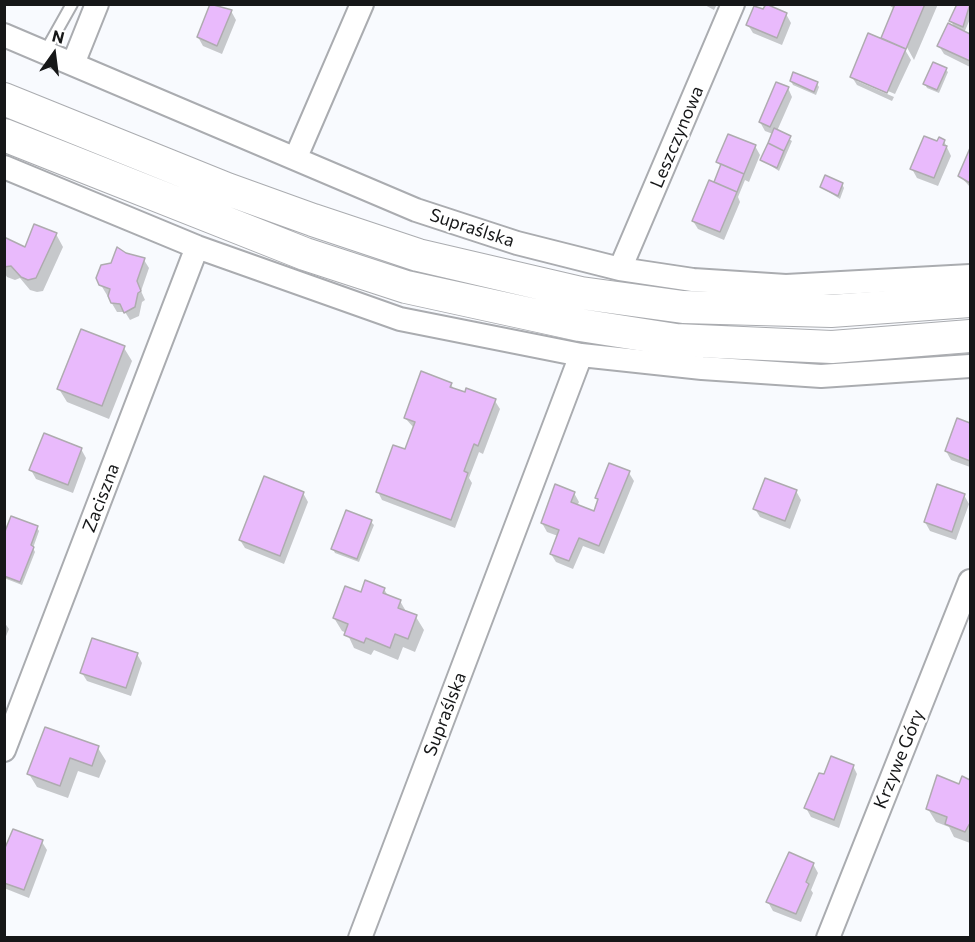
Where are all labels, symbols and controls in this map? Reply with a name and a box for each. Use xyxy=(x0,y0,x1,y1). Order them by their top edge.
north arrow xyxy=(24,24,84,84)
text: N xyxy=(50,25,67,47)
street label: Leszczynowa xyxy=(646,83,708,191)
street label: Supraślska xyxy=(427,204,517,252)
street label: Zaciszna xyxy=(78,461,124,535)
street label: Supraślska xyxy=(419,669,471,759)
street label: Krzywe Góry xyxy=(869,706,929,812)

